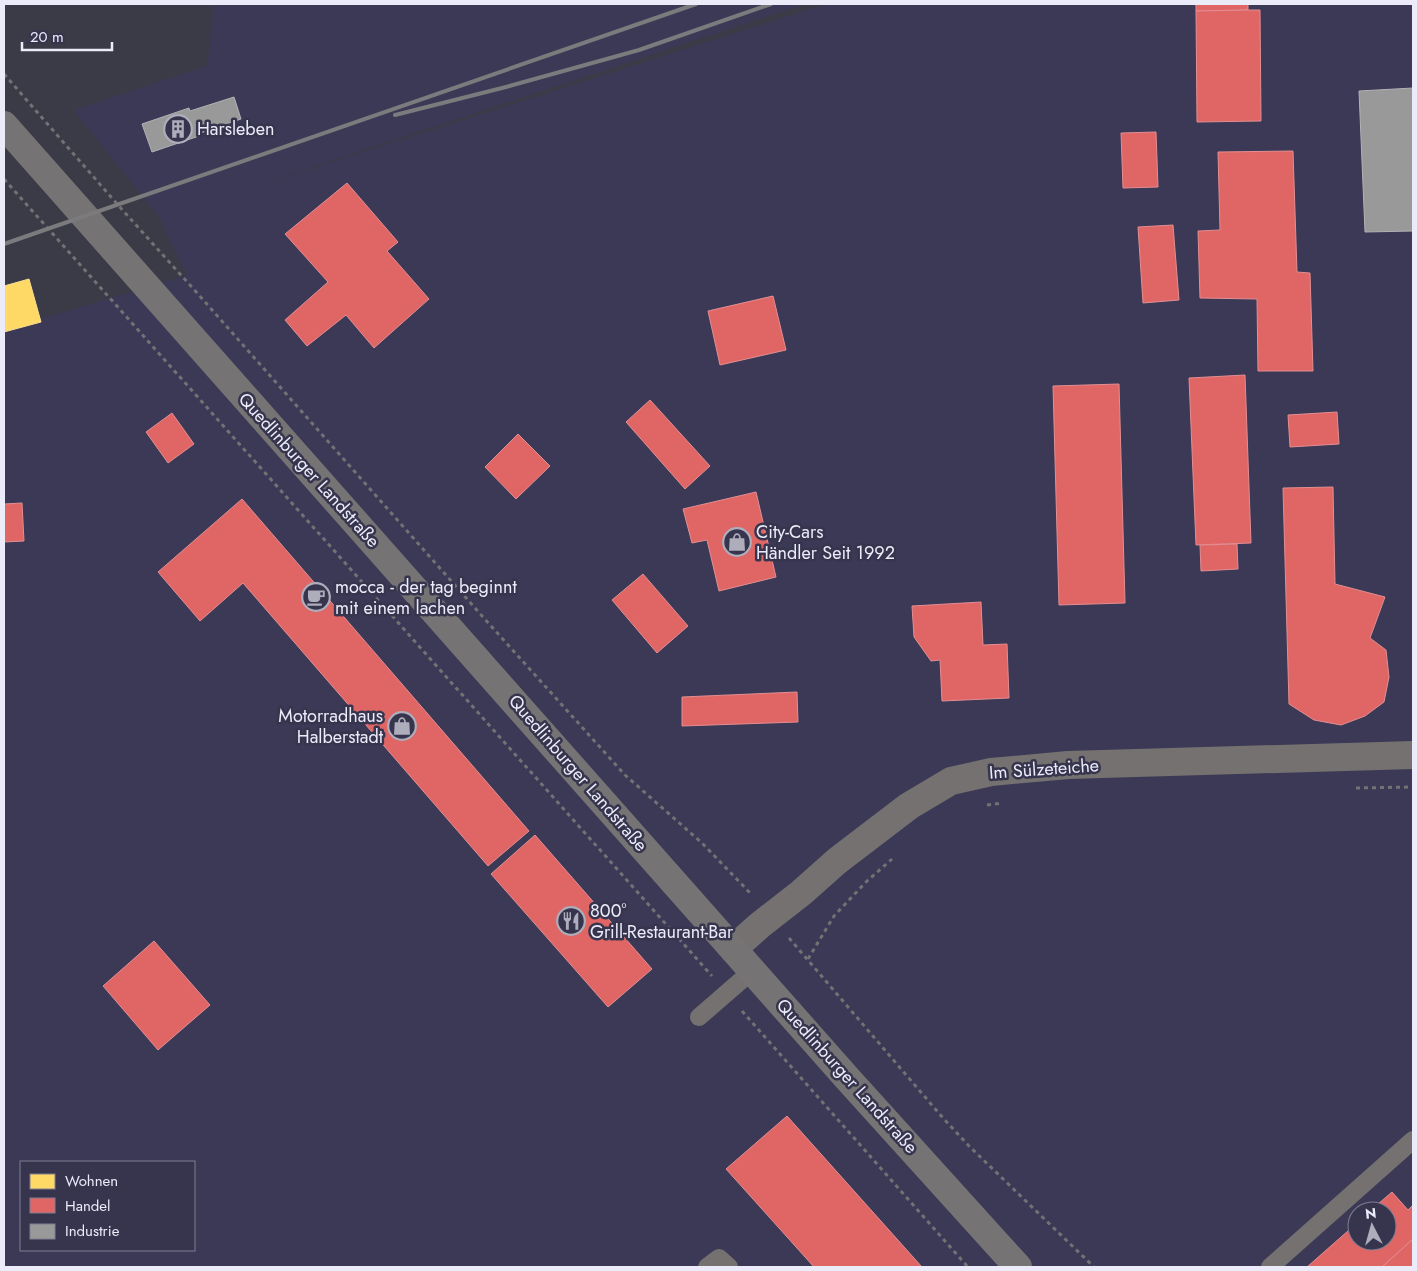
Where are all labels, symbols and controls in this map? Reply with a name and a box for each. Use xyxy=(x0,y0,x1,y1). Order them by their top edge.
scale bar xyxy=(22,20,112,52)
text: 20 m xyxy=(30,26,64,48)
building icon: Harsleben xyxy=(163,114,193,144)
place label: Harsleben xyxy=(197,116,274,142)
street label: Quedlinburger Landstraße xyxy=(232,387,386,553)
place label: City-Cars Händler Seit 1992 xyxy=(756,519,895,566)
shop icon: City-Cars Händler Seit 1992 xyxy=(722,527,752,557)
place label: mocca - der tag beginnt mit einem lachen xyxy=(335,574,517,621)
cafe icon: mocca - der tag beginnt mit einem lachen xyxy=(301,582,331,612)
street label: Quedlinburger Landstraße xyxy=(502,689,654,857)
place label: Motorradhaus Halberstadt xyxy=(278,703,384,750)
shop icon: Motorradhaus Halberstadt xyxy=(387,711,417,741)
street label: Im Sülzeteiche xyxy=(988,752,1100,786)
place label: 800° Grill-Restaurant-Bar xyxy=(590,898,734,945)
restaurant icon: 800° Grill-Restaurant-Bar xyxy=(556,906,586,936)
street label: Quedlinburger Landstraße xyxy=(770,993,924,1159)
legend xyxy=(20,1161,195,1251)
text: Wohnen xyxy=(65,1170,118,1192)
text: Handel xyxy=(65,1195,111,1217)
north arrow xyxy=(1347,1201,1397,1251)
text: N xyxy=(1364,1203,1377,1224)
text: Industrie xyxy=(65,1220,120,1242)

